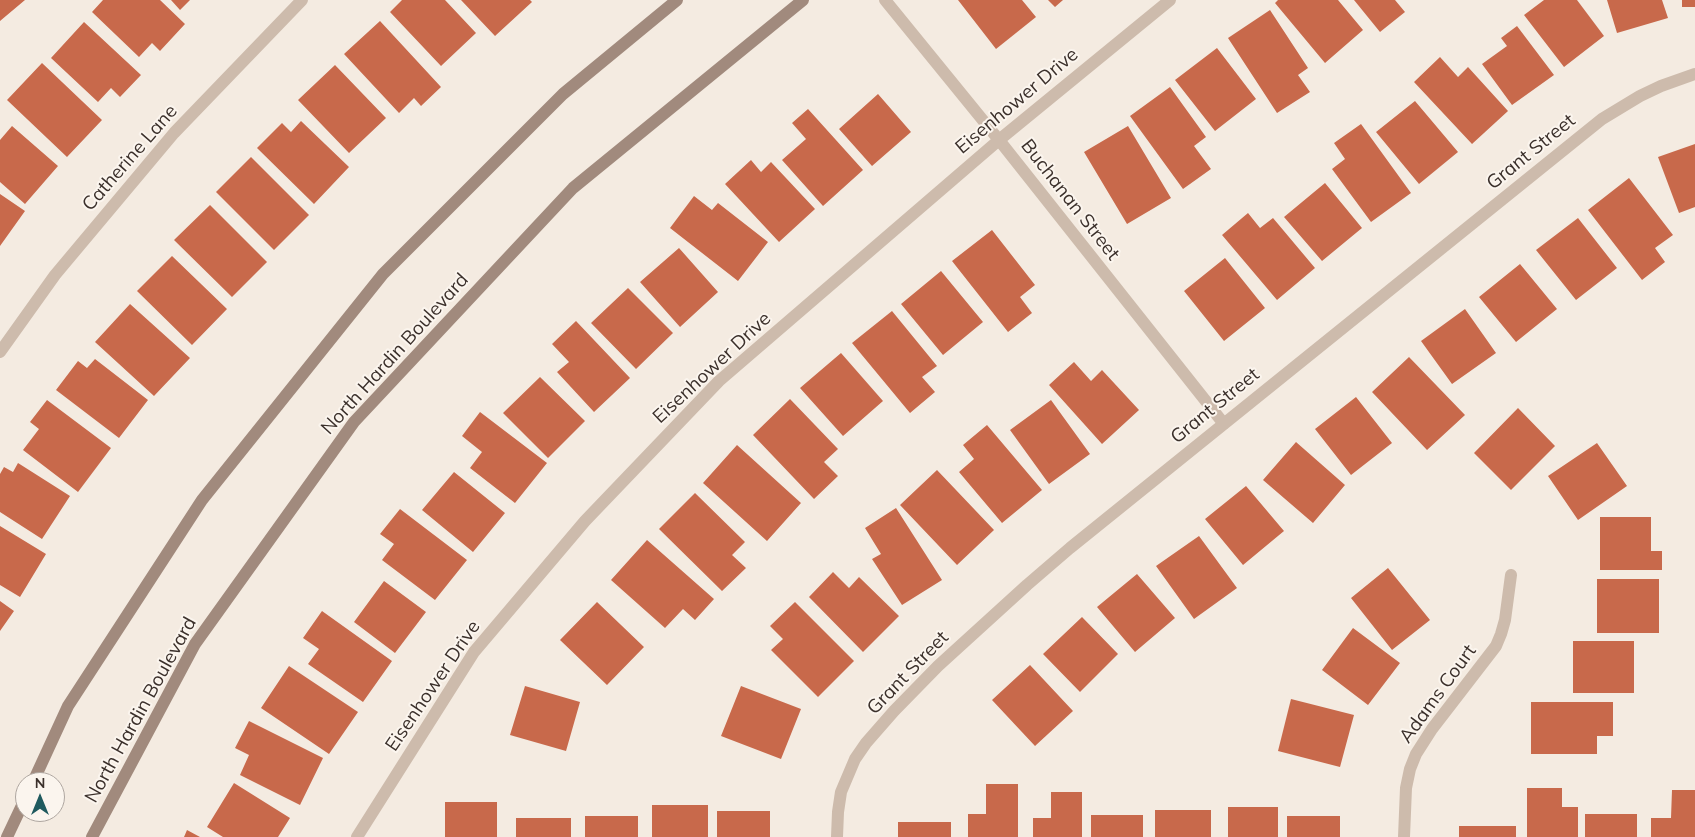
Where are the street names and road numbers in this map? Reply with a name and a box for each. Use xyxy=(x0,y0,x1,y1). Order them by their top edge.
street label: Eisenhower Drive xyxy=(951,43,1083,159)
street label: Catherine Lane xyxy=(78,100,182,216)
street label: Grant Street xyxy=(1482,109,1580,195)
street label: Buchanan Street xyxy=(1016,135,1124,265)
street label: North Hardin Boulevard xyxy=(317,269,473,439)
street label: Eisenhower Drive xyxy=(648,308,776,428)
street label: Grant Street xyxy=(1166,363,1264,449)
street label: North Hardin Boulevard xyxy=(80,613,202,807)
street label: Eisenhower Drive xyxy=(381,616,485,756)
street label: Grant Street xyxy=(863,626,953,720)
street label: Adams Court xyxy=(1395,640,1481,748)

